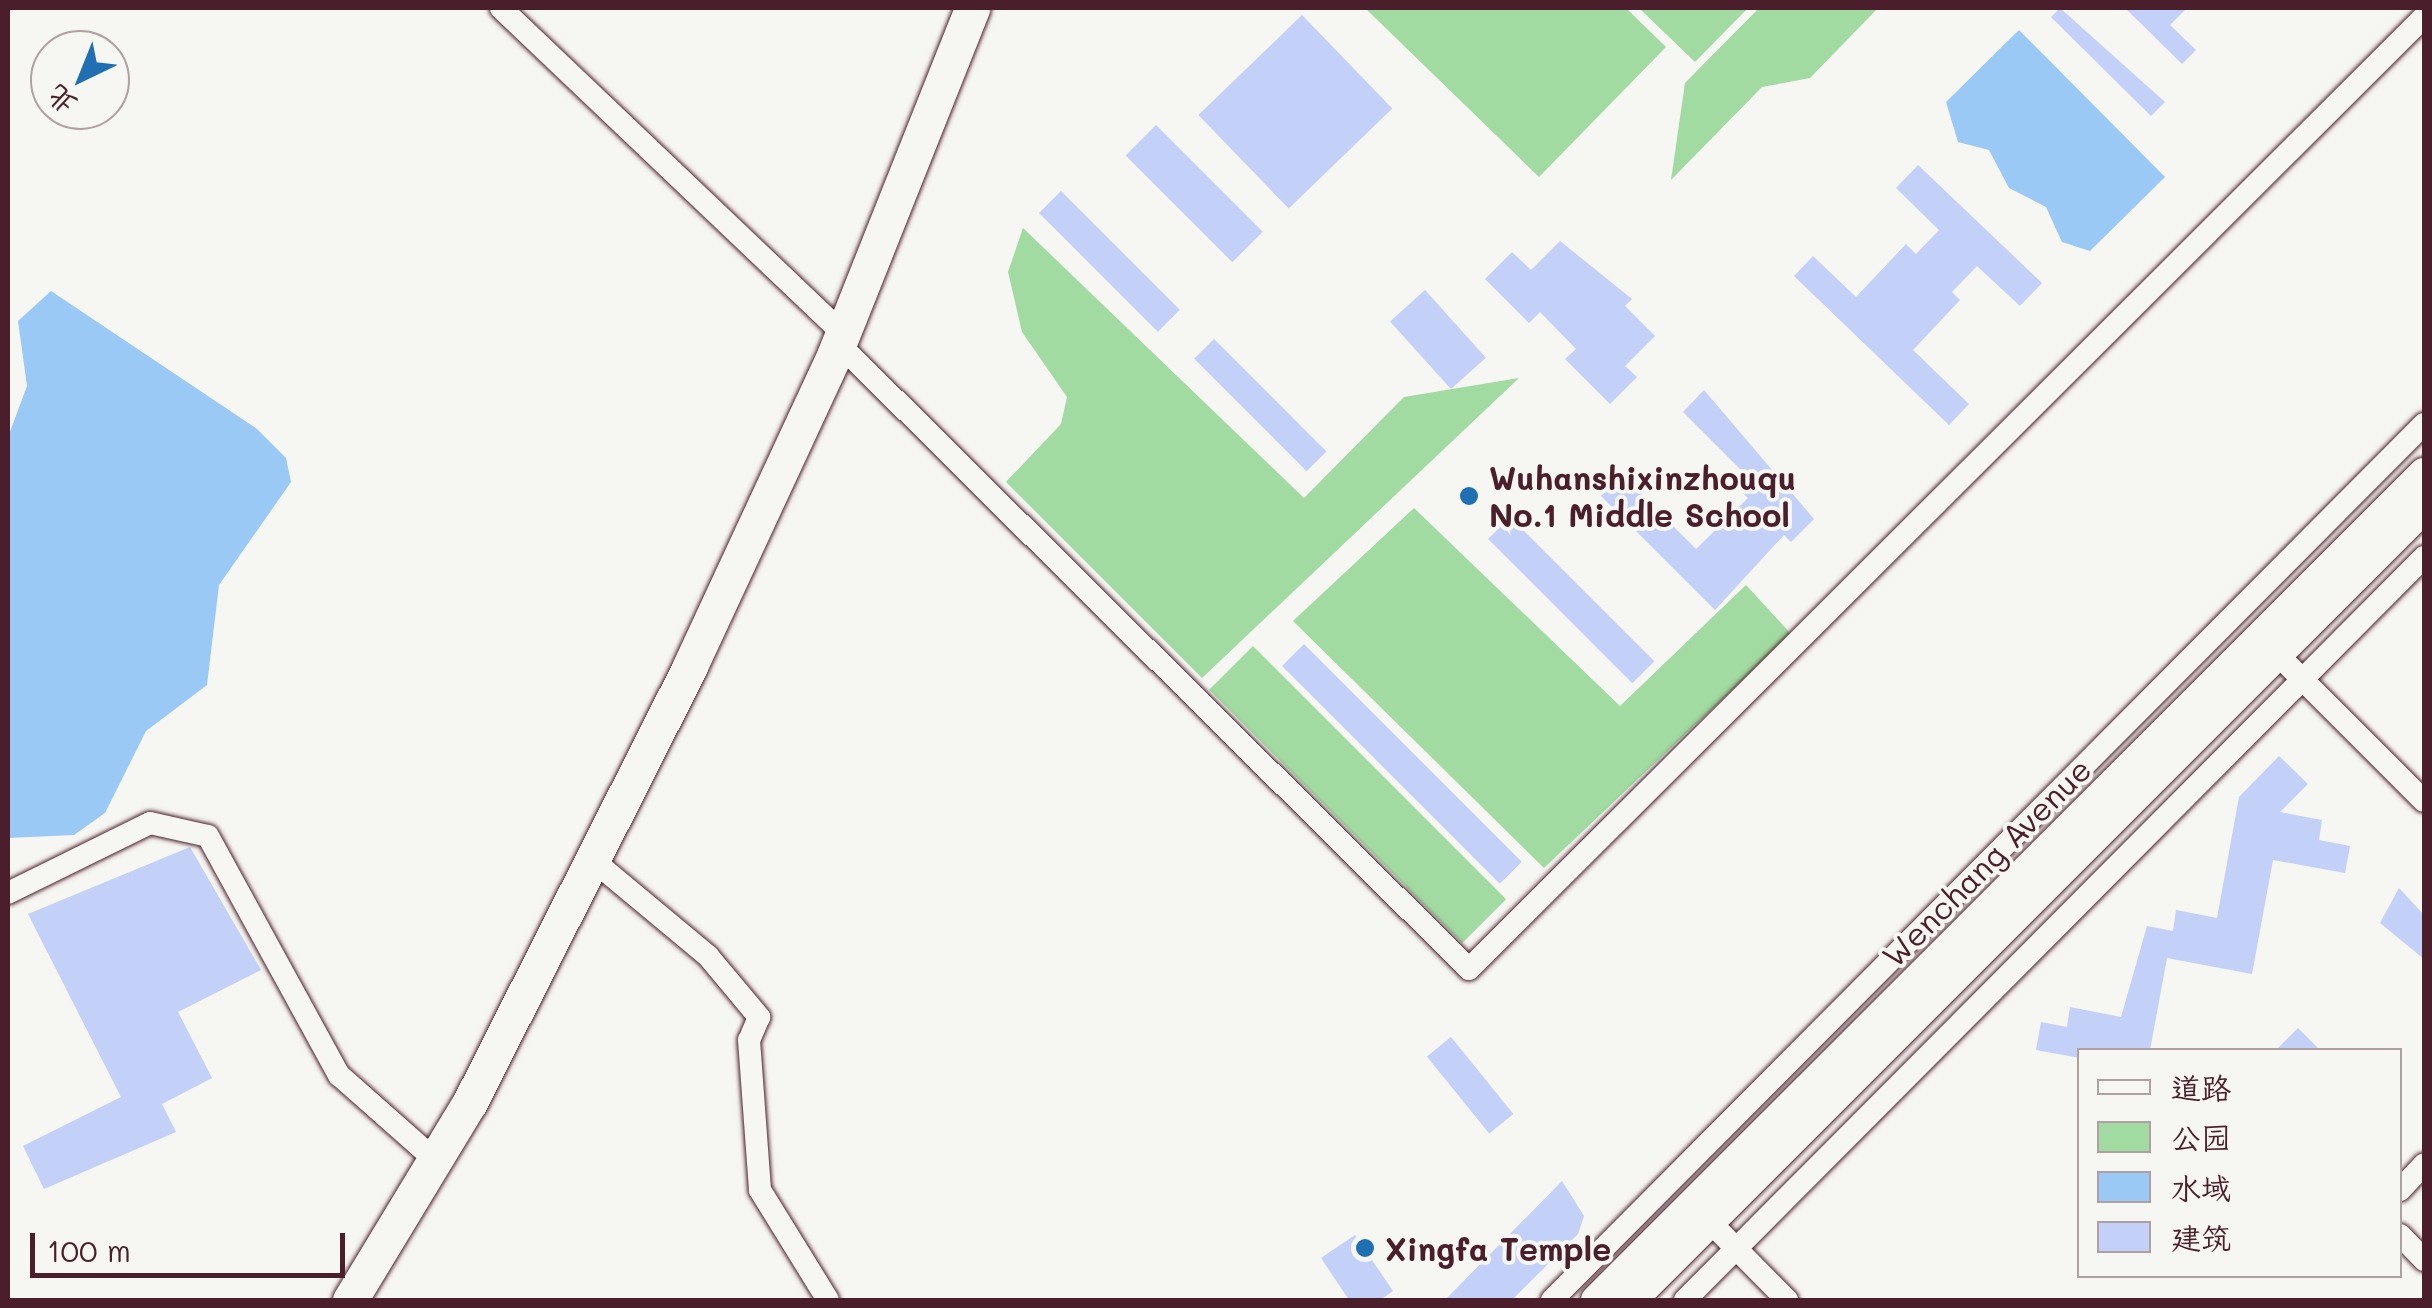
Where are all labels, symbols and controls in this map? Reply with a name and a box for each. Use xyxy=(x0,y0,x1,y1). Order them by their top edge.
north arrow xyxy=(30,30,130,130)
text: 北 xyxy=(38,78,83,123)
place label: Wuhanshixinzhouqu No.1 Middle School xyxy=(1489,459,1796,534)
marker: Wuhanshixinzhouqu No.1 Middle School xyxy=(1458,485,1480,507)
street label: Wenchang Avenue xyxy=(1874,750,2098,974)
legend xyxy=(2077,1048,2402,1278)
text: 道路 xyxy=(2171,1067,2231,1107)
text: 公园 xyxy=(2171,1117,2231,1157)
text: 水域 xyxy=(2171,1167,2231,1207)
scale bar xyxy=(35,1213,350,1275)
text: 建筑 xyxy=(2171,1217,2231,1257)
place label: Xingfa Temple xyxy=(1385,1229,1611,1267)
text: 100 m xyxy=(47,1230,131,1270)
marker: Xingfa Temple xyxy=(1354,1237,1376,1259)

